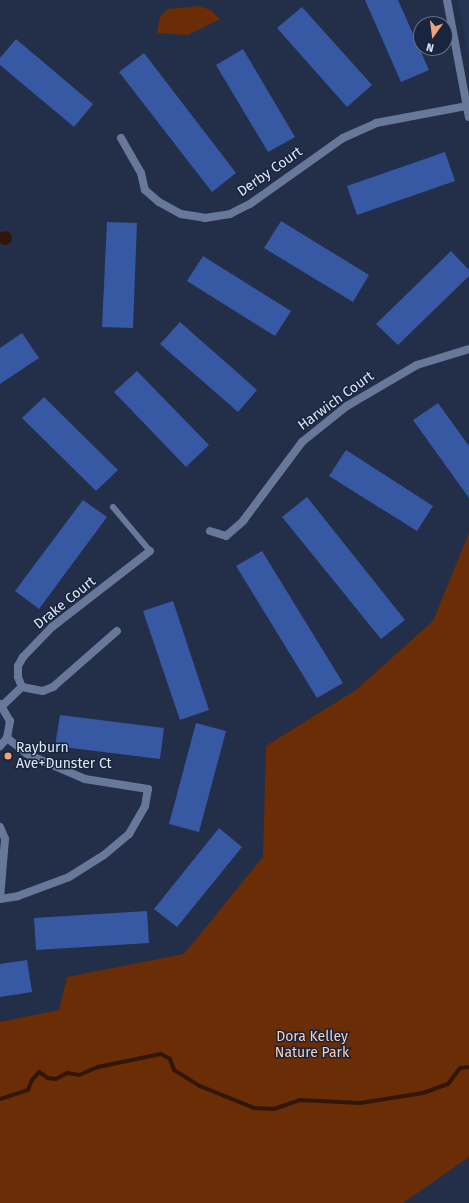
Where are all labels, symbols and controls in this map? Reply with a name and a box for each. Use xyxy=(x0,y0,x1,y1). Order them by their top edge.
north arrow xyxy=(413,16,453,56)
text: N xyxy=(425,40,435,54)
street label: Derby Court xyxy=(234,144,306,200)
street label: Harwich Court xyxy=(295,368,377,434)
street label: Drake Court xyxy=(31,573,99,633)
place label: Rayburn Ave+Dunster Ct xyxy=(16,740,111,772)
marker: Rayburn Ave+Dunster Ct xyxy=(3,751,13,761)
park label: Dora Kelley Nature Park xyxy=(275,1029,349,1062)

